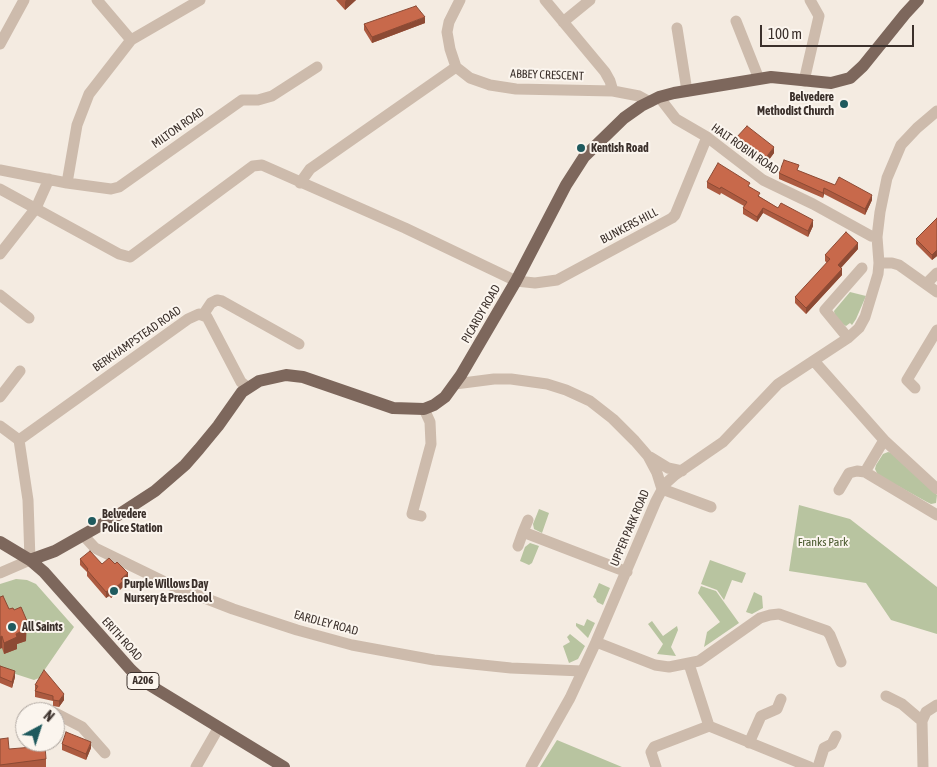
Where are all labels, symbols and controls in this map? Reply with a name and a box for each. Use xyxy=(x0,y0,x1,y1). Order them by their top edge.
scale bar xyxy=(762,15,916,47)
text: 100 m xyxy=(768,25,802,42)
street label: ABBEY CRESCENT xyxy=(510,67,584,83)
place label: Belvedere Methodist Church xyxy=(757,90,834,118)
marker: Belvedere Methodist Church xyxy=(838,98,850,110)
street label: MILTON ROAD xyxy=(149,105,207,151)
street label: HALT ROBIN ROAD xyxy=(708,120,782,178)
place label: Kentish Road xyxy=(591,141,649,155)
marker: Kentish Road xyxy=(575,142,587,154)
street label: BUNKERS HILL xyxy=(598,205,660,247)
street label: PICARDY ROAD xyxy=(459,282,503,346)
street label: BERKHAMPSTEAD ROAD xyxy=(90,303,184,375)
street label: UPPER PARK ROAD xyxy=(607,487,653,569)
place label: Belvedere Police Station xyxy=(102,507,163,535)
marker: Belvedere Police Station xyxy=(86,515,98,527)
park label: Franks Park xyxy=(798,535,848,549)
place label: Purple Willows Day Nursery & Preschool xyxy=(124,577,212,605)
marker: Purple Willows Day Nursery & Preschool xyxy=(108,585,120,597)
street label: EARDLEY ROAD xyxy=(292,608,360,638)
street label: ERITH ROAD xyxy=(99,614,145,664)
place label: All Saints xyxy=(22,620,63,634)
marker: All Saints xyxy=(6,621,18,633)
road number: A206 xyxy=(127,672,159,689)
north arrow xyxy=(15,702,65,752)
text: N xyxy=(41,707,57,725)

